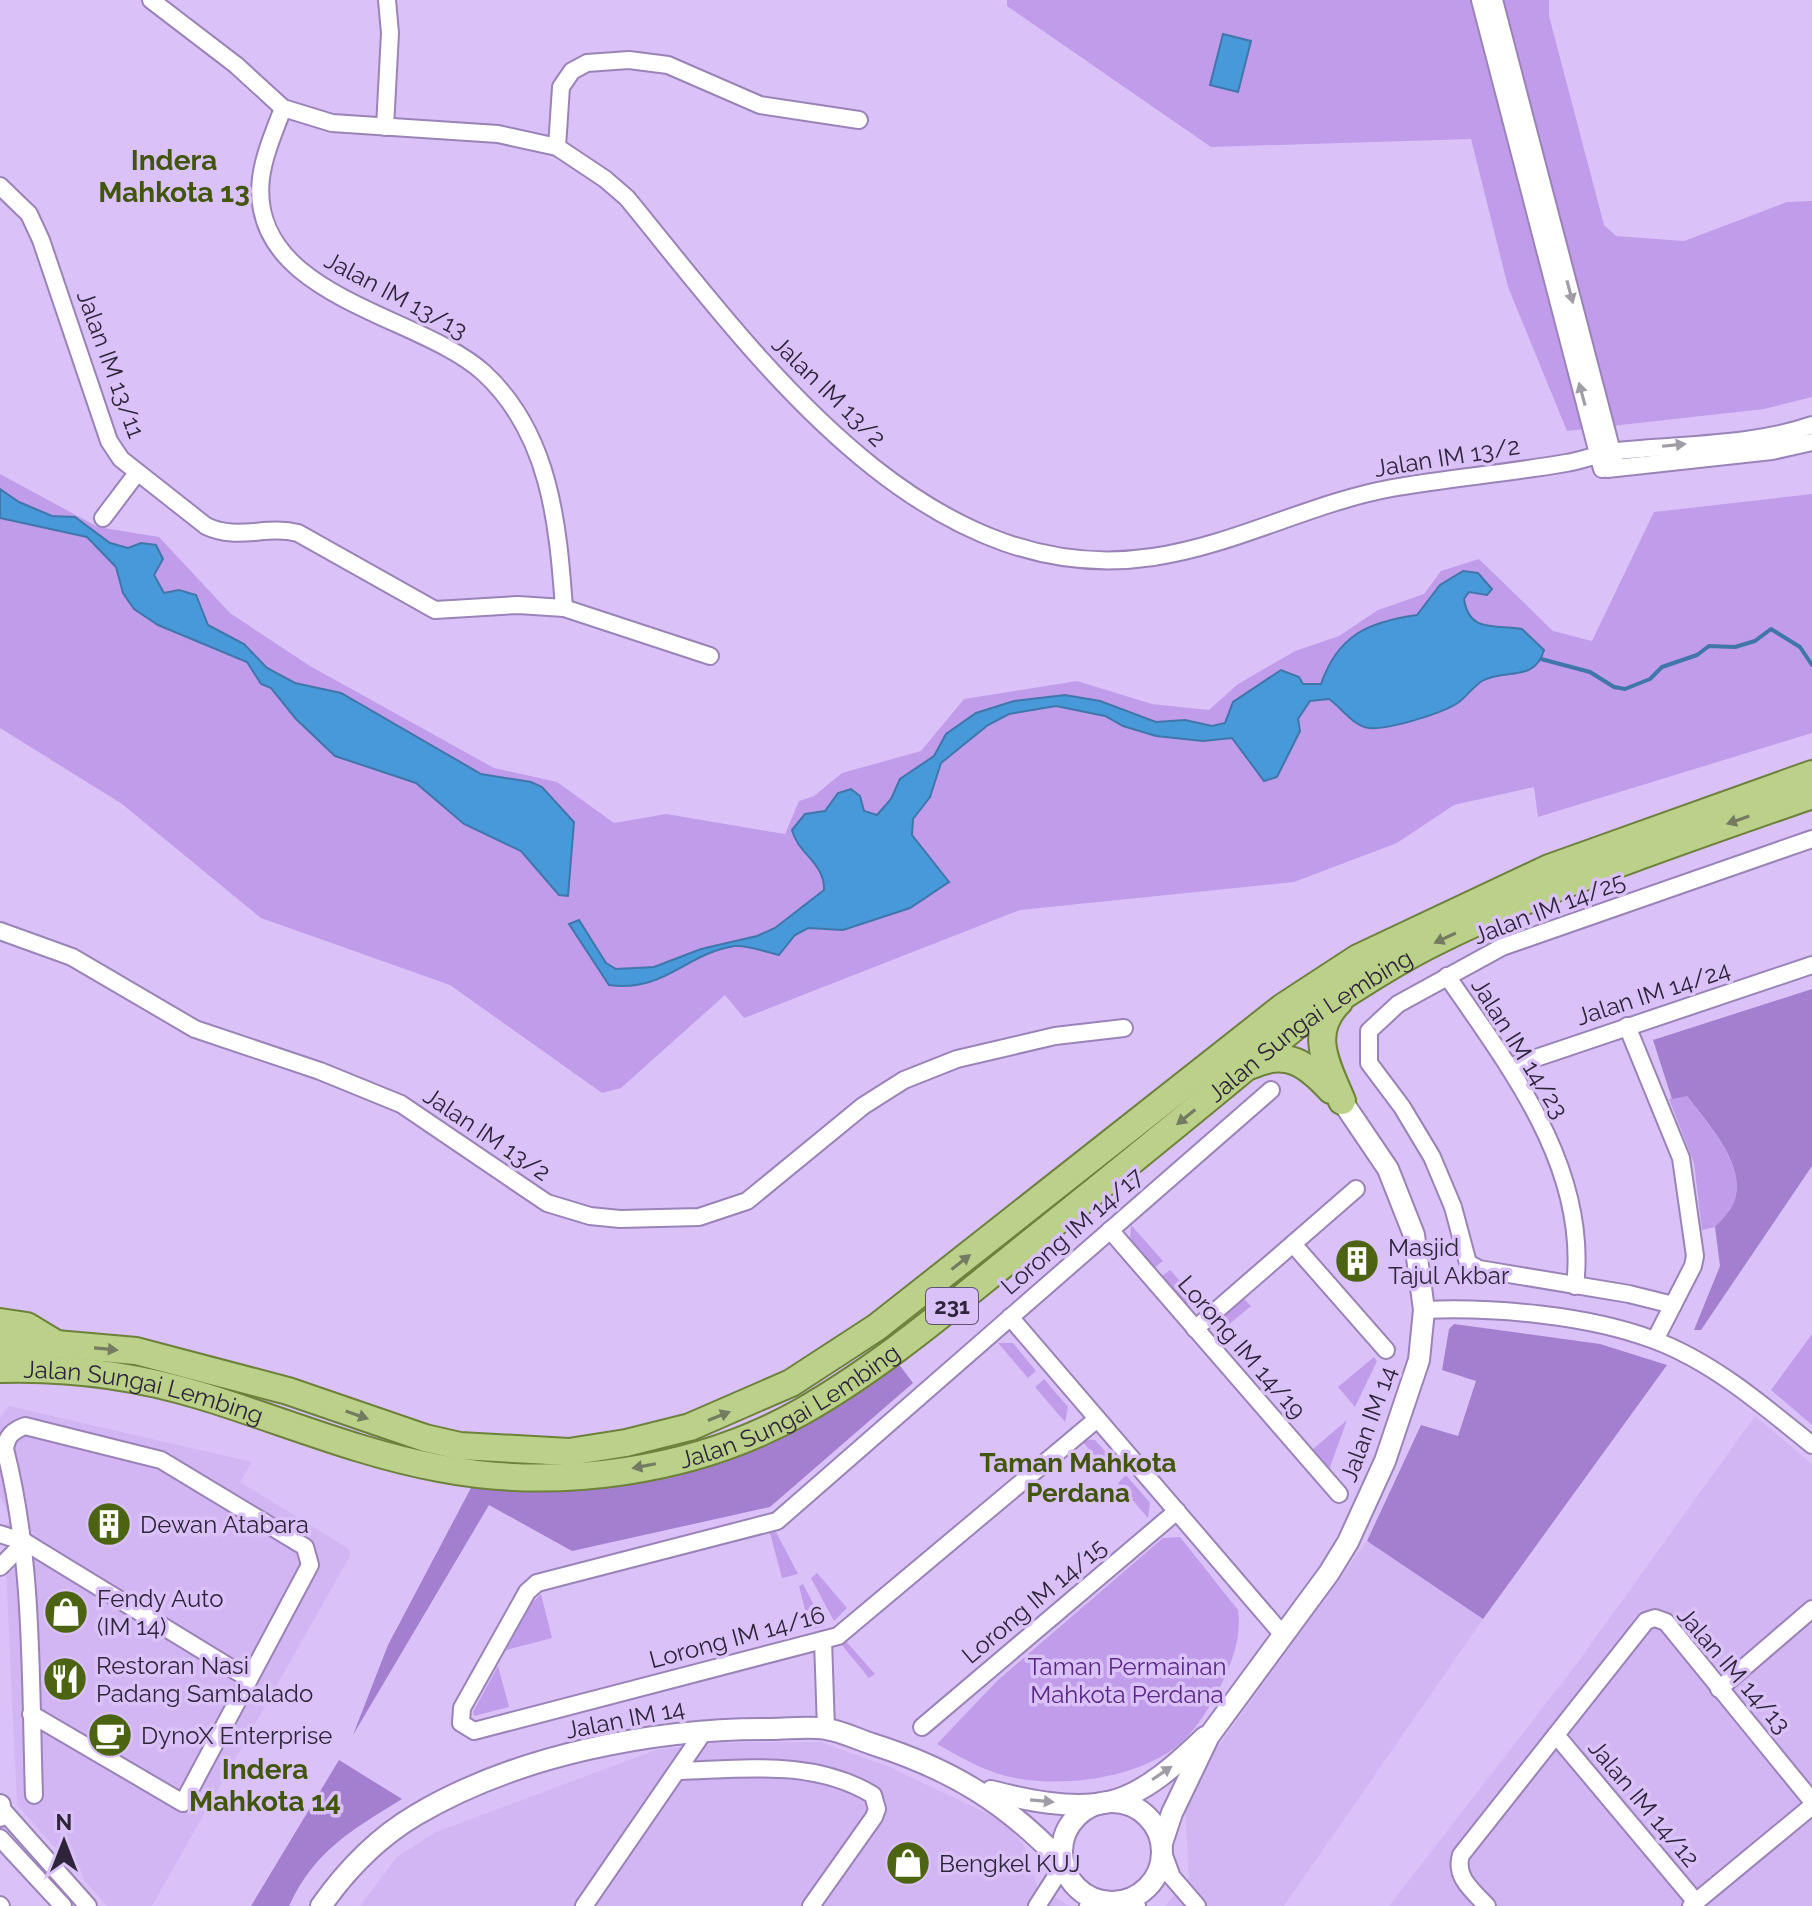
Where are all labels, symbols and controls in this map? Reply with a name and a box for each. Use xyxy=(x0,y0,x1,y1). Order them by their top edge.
district label: Indera Mahkota 13 xyxy=(98,144,250,209)
street label: Jalan IM 13/13 xyxy=(320,245,472,345)
one-way arrow xyxy=(1565,280,1577,305)
street label: Jalan IM 13/11 xyxy=(71,286,151,442)
street label: Jalan IM 13/2 xyxy=(766,330,892,452)
one-way arrow xyxy=(1576,382,1588,407)
street label: Jalan IM 13/2 xyxy=(1372,431,1522,483)
one-way arrow xyxy=(1662,439,1687,452)
one-way arrow xyxy=(1726,815,1750,827)
street label: Jalan IM 14/25 xyxy=(1469,866,1629,950)
one-way arrow xyxy=(1433,931,1457,945)
street label: Jalan Sungai Lembing xyxy=(1201,943,1417,1108)
street label: Jalan IM 14/24 xyxy=(1572,954,1734,1032)
street label: Jalan IM 14/23 xyxy=(1465,973,1575,1123)
street label: Jalan IM 13/2 xyxy=(418,1081,556,1187)
one-way arrow xyxy=(1176,1108,1196,1125)
street label: Lorong IM 14/17 xyxy=(995,1161,1149,1301)
place label: Masjid Tajul Akbar xyxy=(1388,1233,1510,1290)
building icon: Masjid Tajul Akbar xyxy=(1333,1237,1381,1285)
one-way arrow xyxy=(951,1254,971,1270)
street label: Lorong IM 14/19 xyxy=(1172,1270,1312,1424)
road number: 231 xyxy=(926,1288,978,1324)
street label: Jalan Sungai Lembing xyxy=(676,1337,905,1474)
one-way arrow xyxy=(94,1342,119,1355)
street label: Jalan Sungai Lembing xyxy=(23,1354,267,1430)
street label: Jalan IM 14 xyxy=(1334,1362,1402,1486)
one-way arrow xyxy=(345,1409,369,1421)
one-way arrow xyxy=(707,1409,731,1422)
district label: Taman Mahkota Perdana xyxy=(979,1448,1177,1508)
one-way arrow xyxy=(631,1460,656,1472)
building icon: Dewan Atabara xyxy=(85,1500,133,1548)
place label: Dewan Atabara xyxy=(140,1510,309,1539)
street label: Lorong IM 14/15 xyxy=(956,1532,1112,1670)
place label: Fendy Auto (IM 14) xyxy=(97,1584,223,1641)
shop icon: Fendy Auto (IM 14) xyxy=(42,1588,90,1636)
street label: Lorong IM 14/16 xyxy=(646,1600,828,1674)
street label: Jalan IM 14/13 xyxy=(1671,1601,1797,1739)
place label: Restoran Nasi Padang Sambalado xyxy=(96,1651,313,1708)
park label: Taman Permainan Mahkota Perdana xyxy=(1027,1652,1227,1709)
restaurant icon: Restoran Nasi Padang Sambalado xyxy=(41,1655,89,1703)
street label: Jalan IM 14 xyxy=(563,1693,687,1745)
cafe icon: DynoX Enterprise xyxy=(86,1711,134,1759)
place label: DynoX Enterprise xyxy=(141,1721,332,1750)
street label: Jalan IM 14/12 xyxy=(1582,1733,1706,1873)
district label: Indera Mahkota 14 xyxy=(189,1753,341,1818)
one-way arrow xyxy=(1152,1766,1173,1781)
one-way arrow xyxy=(1030,1794,1055,1807)
north arrow xyxy=(24,1802,104,1882)
text: N xyxy=(56,1809,72,1835)
shop icon: Bengkel KUJ xyxy=(884,1839,932,1887)
place label: Bengkel KUJ xyxy=(939,1849,1080,1878)

